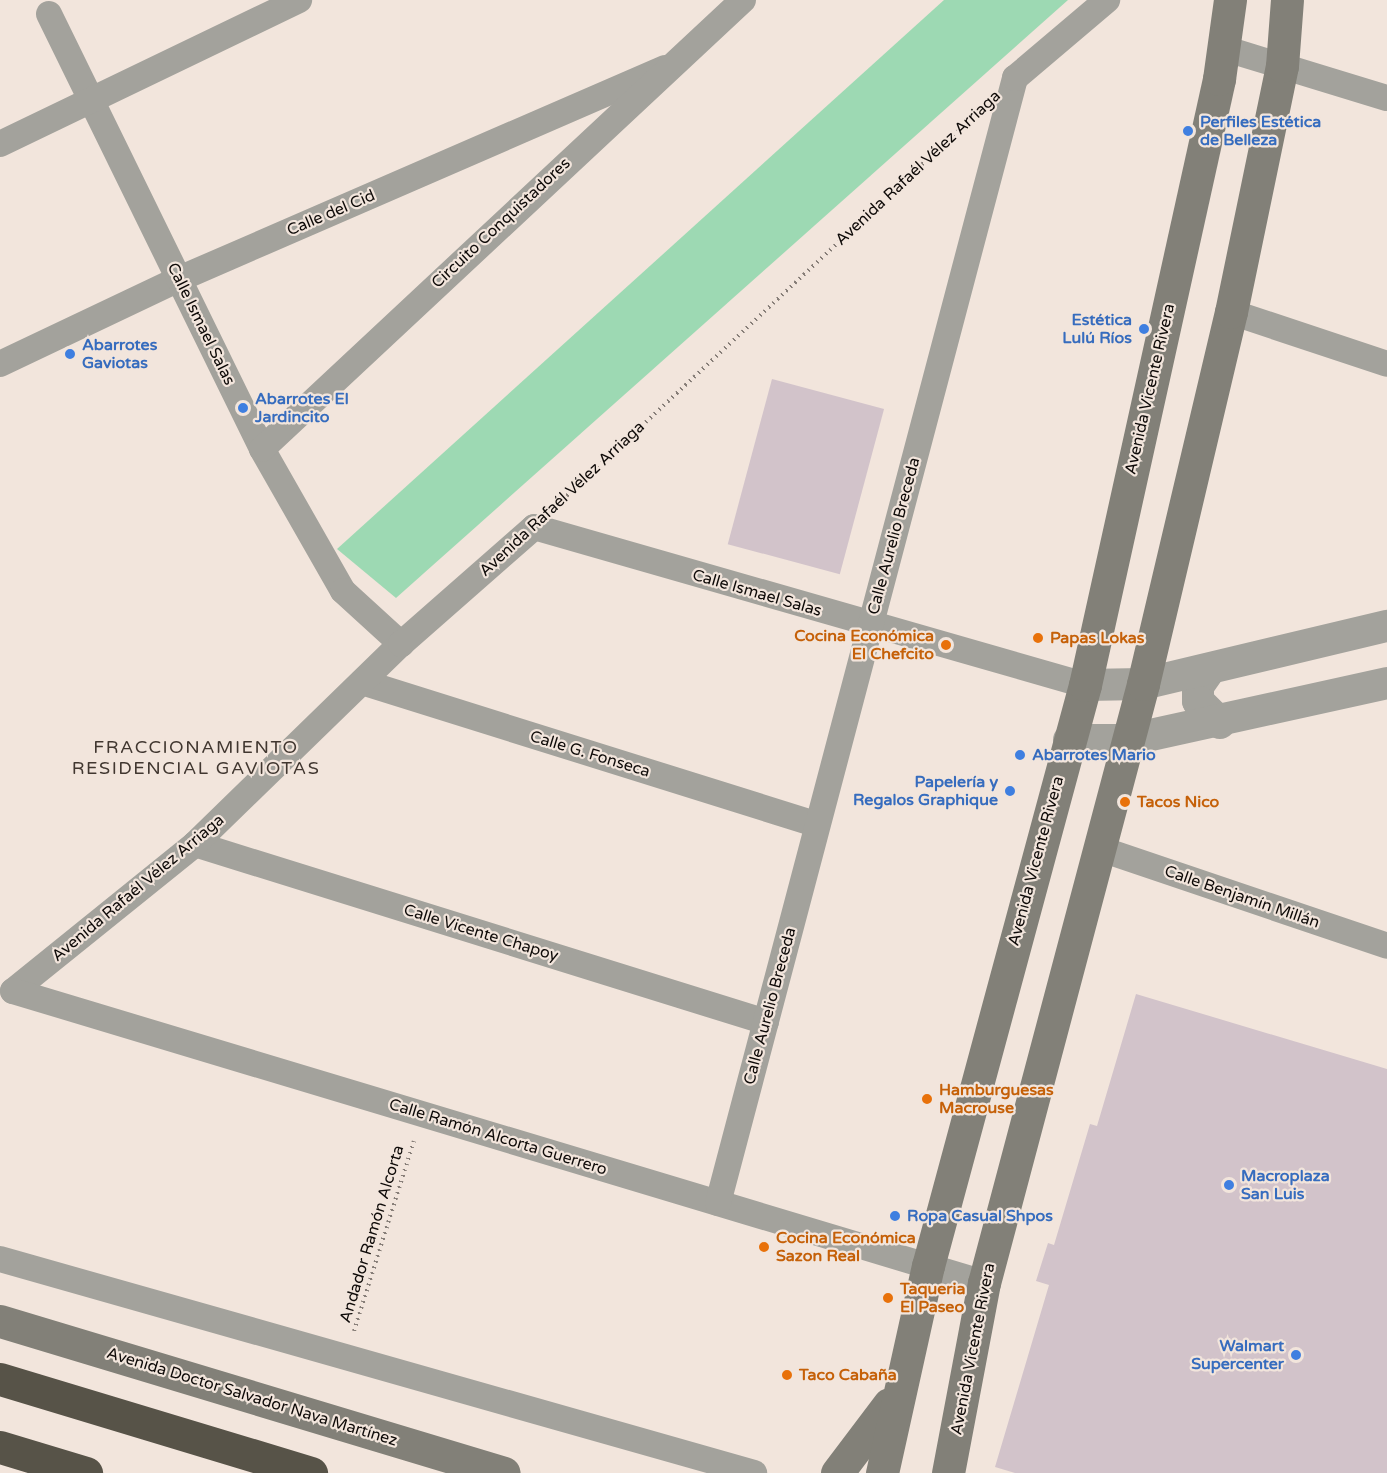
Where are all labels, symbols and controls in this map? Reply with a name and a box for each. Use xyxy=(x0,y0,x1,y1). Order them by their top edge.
street label: Avenida Rafaél Vélez Arriaga xyxy=(832,86,1004,250)
place label: Perfiles Estética de Belleza xyxy=(1200,112,1321,150)
marker: Perfiles Estética de Belleza xyxy=(1181,124,1195,138)
street label: Circuito Conquistadores xyxy=(428,154,574,292)
street label: Calle del Cid xyxy=(284,186,378,240)
street label: Calle Ismael Salas xyxy=(163,260,239,388)
street label: Avenida Vicente Rivera xyxy=(1121,302,1179,476)
place label: Estética Lulú Ríos xyxy=(1062,310,1132,348)
marker: Estética Lulú Ríos xyxy=(1137,322,1151,336)
place label: Abarrotes Gaviotas xyxy=(82,335,157,373)
marker: Abarrotes Gaviotas xyxy=(63,347,77,361)
place label: Abarrotes El Jardincito xyxy=(255,389,349,427)
marker: Abarrotes El Jardincito xyxy=(236,401,250,415)
street label: Avenida Rafaél Vélez Arriaga xyxy=(476,417,648,581)
street label: Calle Aurelio Breceda xyxy=(864,455,924,617)
street label: Calle Ismael Salas xyxy=(690,565,824,621)
place label: Cocina Económica El Chefcito xyxy=(794,626,934,664)
place label: Papas Lokas xyxy=(1050,628,1144,648)
marker: Papas Lokas xyxy=(1031,631,1045,645)
marker: Cocina Económica El Chefcito xyxy=(939,638,953,652)
street label: Calle G. Fonseca xyxy=(528,727,652,781)
district label: FRACCIONAMIENTO RESIDENCIAL GAVIOTAS xyxy=(72,737,320,780)
place label: Abarrotes Mario xyxy=(1032,745,1156,765)
marker: Abarrotes Mario xyxy=(1013,748,1027,762)
place label: Papelería y Regalos Graphique xyxy=(853,772,998,810)
street label: Avenida Vicente Rivera xyxy=(1004,774,1068,948)
marker: Papelería y Regalos Graphique xyxy=(1003,784,1017,798)
place label: Tacos Nico xyxy=(1137,792,1219,812)
marker: Tacos Nico xyxy=(1118,795,1132,809)
street label: Avenida Rafaél Vélez Arriaga xyxy=(48,810,228,966)
street label: Calle Benjamín Millán xyxy=(1162,861,1322,933)
street label: Calle Vicente Chapoy xyxy=(401,900,561,966)
street label: Calle Aurelio Breceda xyxy=(740,925,800,1087)
place label: Hamburguesas Macrouse xyxy=(939,1080,1054,1118)
marker: Hamburguesas Macrouse xyxy=(920,1092,934,1106)
street label: Calle Ramón Alcorta Guerrero xyxy=(387,1095,609,1179)
street label: Andador Ramón Alcorta xyxy=(336,1143,408,1325)
place label: Macroplaza San Luis xyxy=(1241,1166,1330,1204)
marker: Macroplaza San Luis xyxy=(1222,1178,1236,1192)
place label: Ropa Casual Shpos xyxy=(907,1206,1053,1226)
marker: Ropa Casual Shpos xyxy=(888,1209,902,1223)
place label: Cocina Económica Sazon Real xyxy=(776,1228,916,1266)
marker: Cocina Económica Sazon Real xyxy=(757,1240,771,1254)
street label: Avenida Vicente Rivera xyxy=(947,1261,999,1437)
place label: Taqueria El Paseo xyxy=(900,1279,965,1317)
marker: Taqueria El Paseo xyxy=(881,1291,895,1305)
place label: Walmart Supercenter xyxy=(1191,1336,1284,1374)
street label: Avenida Doctor Salvador Nava Martínez xyxy=(104,1344,400,1450)
marker: Walmart Supercenter xyxy=(1289,1348,1303,1362)
place label: Taco Cabaña xyxy=(799,1365,897,1385)
marker: Taco Cabaña xyxy=(780,1368,794,1382)

